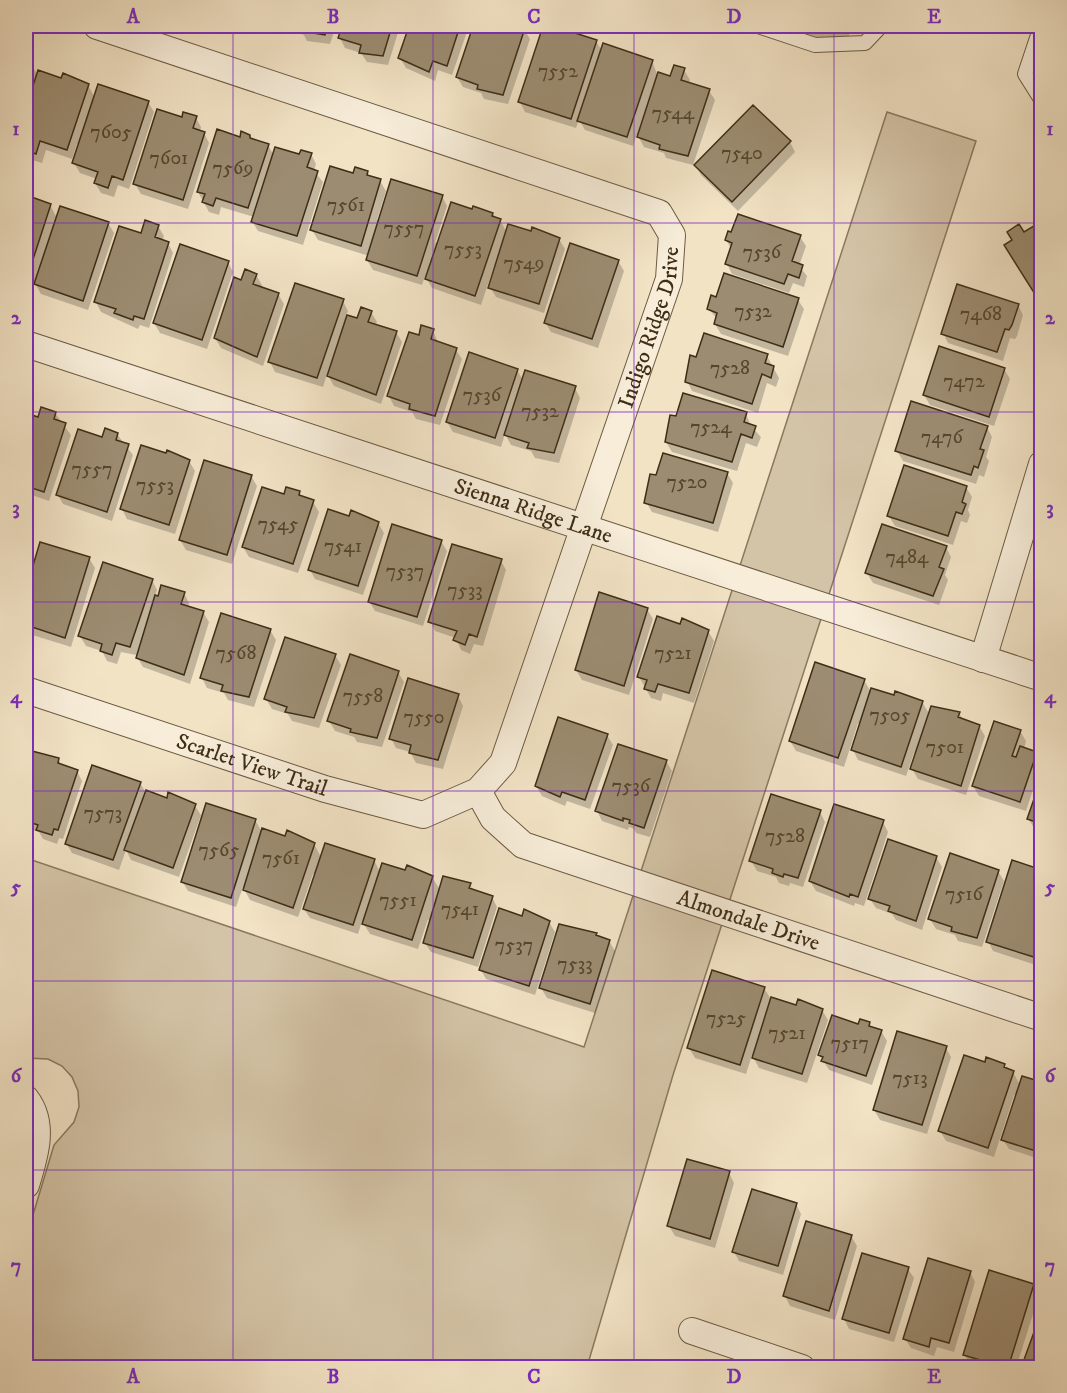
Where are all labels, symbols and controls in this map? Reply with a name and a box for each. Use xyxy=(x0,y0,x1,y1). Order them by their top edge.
text: A xyxy=(126,5,141,30)
text: B xyxy=(327,5,339,30)
text: C xyxy=(527,5,541,30)
text: D xyxy=(727,5,742,30)
text: E xyxy=(927,5,941,30)
house number: 7552 xyxy=(538,59,578,84)
house number: 7544 xyxy=(652,101,695,126)
text: 1 xyxy=(12,117,20,142)
text: 1 xyxy=(1046,117,1054,142)
house number: 7605 xyxy=(90,120,132,145)
house number: 7540 xyxy=(721,141,763,166)
house number: 7601 xyxy=(150,146,188,171)
house number: 7569 xyxy=(213,156,253,181)
house number: 7561 xyxy=(327,193,365,218)
house number: 7557 xyxy=(384,216,424,241)
house number: 7553 xyxy=(444,237,482,262)
house number: 7536 xyxy=(743,240,782,265)
street label: Indigo Ridge Drive xyxy=(612,246,685,412)
house number: 7549 xyxy=(504,251,544,276)
house number: 7532 xyxy=(734,299,772,324)
house number: 7468 xyxy=(960,302,1002,327)
text: 2 xyxy=(11,306,22,331)
text: 2 xyxy=(1045,306,1056,331)
house number: 7528 xyxy=(710,356,750,381)
house number: 7472 xyxy=(943,369,985,394)
house number: 7536 xyxy=(463,383,502,408)
house number: 7532 xyxy=(521,399,559,424)
house number: 7524 xyxy=(690,415,732,440)
house number: 7476 xyxy=(921,425,964,450)
house number: 7557 xyxy=(72,457,112,482)
house number: 7520 xyxy=(667,470,708,495)
street label: Sienna Ridge Lane xyxy=(451,472,616,549)
house number: 7553 xyxy=(136,473,174,498)
text: 3 xyxy=(12,496,20,521)
text: 3 xyxy=(1046,496,1054,521)
house number: 7545 xyxy=(258,512,298,537)
house number: 7541 xyxy=(324,534,362,559)
house number: 7484 xyxy=(885,545,929,570)
house number: 7537 xyxy=(386,559,424,584)
house number: 7533 xyxy=(447,578,483,603)
house number: 7568 xyxy=(216,641,256,666)
house number: 7521 xyxy=(654,641,692,666)
house number: 7558 xyxy=(343,684,383,709)
text: 4 xyxy=(10,685,23,710)
text: 4 xyxy=(1044,685,1057,710)
house number: 7505 xyxy=(869,703,911,728)
house number: 7550 xyxy=(403,705,445,730)
street label: Scarlet View Trail xyxy=(173,727,331,802)
house number: 7501 xyxy=(926,735,964,760)
house number: 7536 xyxy=(612,774,651,799)
house number: 7573 xyxy=(84,801,122,826)
house number: 7528 xyxy=(765,824,805,849)
house number: 7565 xyxy=(199,838,239,863)
house number: 7561 xyxy=(262,846,300,871)
text: 5 xyxy=(10,875,21,900)
text: 5 xyxy=(1044,875,1055,900)
house number: 7516 xyxy=(945,882,984,907)
street label: Almondale Drive xyxy=(674,884,823,957)
house number: 7551 xyxy=(379,888,417,913)
house number: 7541 xyxy=(441,897,479,922)
house number: 7537 xyxy=(495,933,533,958)
house number: 7533 xyxy=(557,952,593,977)
house number: 7525 xyxy=(706,1006,746,1031)
house number: 7521 xyxy=(768,1021,806,1046)
house number: 7517 xyxy=(831,1031,869,1056)
text: 6 xyxy=(11,1064,23,1089)
text: 6 xyxy=(1045,1064,1057,1089)
house number: 7513 xyxy=(892,1066,928,1091)
text: 7 xyxy=(11,1254,21,1279)
text: 7 xyxy=(1045,1254,1055,1279)
text: A xyxy=(126,1365,141,1390)
text: B xyxy=(327,1365,339,1390)
text: C xyxy=(527,1365,541,1390)
text: D xyxy=(727,1365,742,1390)
text: E xyxy=(927,1365,941,1390)

